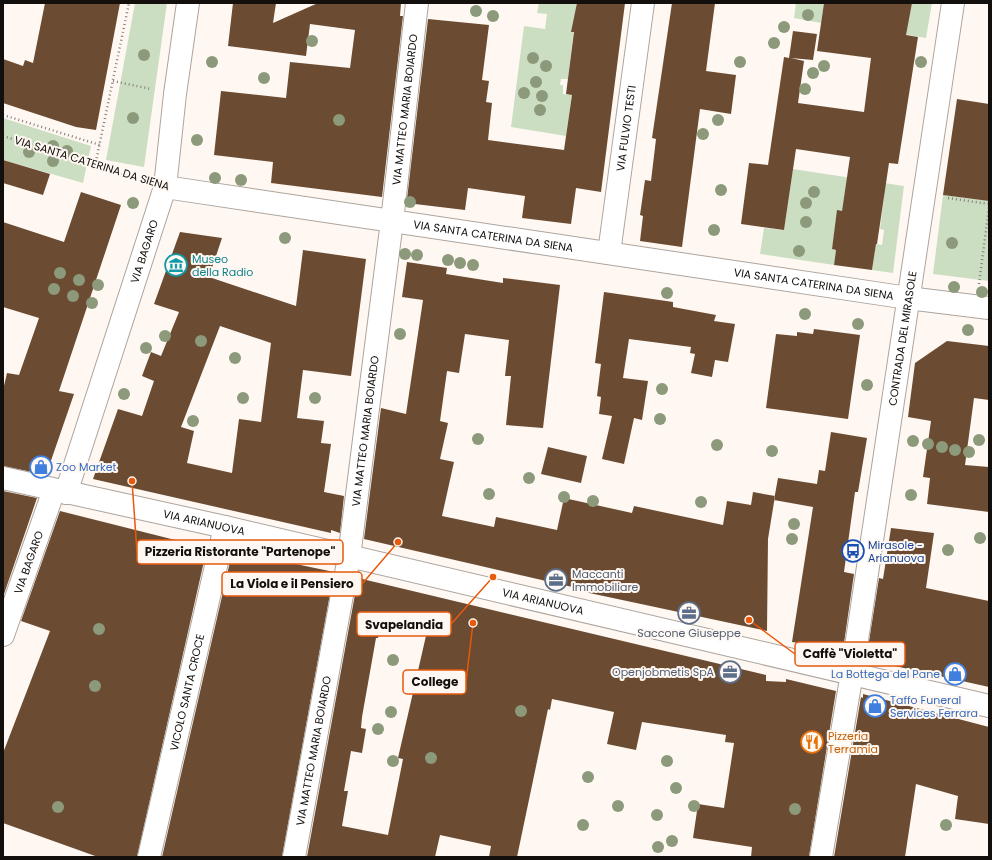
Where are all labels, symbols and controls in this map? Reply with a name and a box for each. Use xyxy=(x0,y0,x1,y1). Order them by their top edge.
street label: VIA MATTEO MARIA BOIARDO xyxy=(388,33,421,186)
street label: VIA FULVIO TESTI xyxy=(612,84,640,172)
street label: VIA SANTA CATERINA DA SIENA xyxy=(12,132,172,194)
street label: VIA SANTA CATERINA DA SIENA xyxy=(412,216,575,256)
street label: VIA BAGARO xyxy=(126,217,162,285)
place label: Museo della Radio xyxy=(192,251,253,280)
museum icon: Museo della Radio xyxy=(163,252,189,278)
street label: VIA SANTA CATERINA DA SIENA xyxy=(733,264,895,304)
street label: CONTRADA DEL MIRASOLE xyxy=(884,270,920,407)
street label: VIA MATTEO MARIA BOIARDO xyxy=(348,354,383,507)
shop icon: Zoo Market xyxy=(28,454,54,480)
place label: Zoo Market xyxy=(56,459,116,475)
street label: VIA ARIANUOVA xyxy=(162,506,247,540)
street label: VIA BAGARO xyxy=(10,528,47,596)
place label: Mirasole - Arianuova xyxy=(868,537,924,566)
bus stop icon: Mirasole - Arianuova xyxy=(840,538,866,564)
callout: Pizzeria Ristorante "Partenope" xyxy=(137,540,343,564)
text: Pizzeria Ristorante "Partenope" xyxy=(145,543,335,560)
place label: Maccanti Immobiliare xyxy=(572,566,638,595)
office icon: Maccanti Immobiliare xyxy=(543,567,569,593)
callout: La Viola e il Pensiero xyxy=(222,572,362,596)
text: La Viola e il Pensiero xyxy=(230,575,354,592)
street label: VIA ARIANUOVA xyxy=(501,584,586,619)
office icon: Saccone Giuseppe xyxy=(676,600,702,626)
callout: Svapelandia xyxy=(357,612,451,636)
text: Svapelandia xyxy=(365,616,443,633)
place label: Saccone Giuseppe xyxy=(637,625,741,641)
street label: VICOLO SANTA CROCE xyxy=(166,632,208,752)
callout: Caffè "Violetta" xyxy=(795,642,905,666)
text: Caffè "Violetta" xyxy=(803,645,897,662)
office icon: Openjobmetis SpA xyxy=(717,659,743,685)
shop icon: La Bottega del Pane xyxy=(942,661,968,687)
place label: Openjobmetis SpA xyxy=(612,664,715,680)
place label: La Bottega del Pane xyxy=(831,666,940,682)
callout: College xyxy=(403,670,466,694)
text: College xyxy=(412,673,459,690)
street label: VIA MATTEO MARIA BOIARDO xyxy=(292,674,335,827)
place label: Taffo Funeral Services Ferrara xyxy=(890,692,978,721)
shop icon: Taffo Funeral Services Ferrara xyxy=(862,693,888,719)
place label: Pizzeria Terramia xyxy=(828,728,878,757)
restaurant icon: Pizzeria Terramia xyxy=(799,729,825,755)

